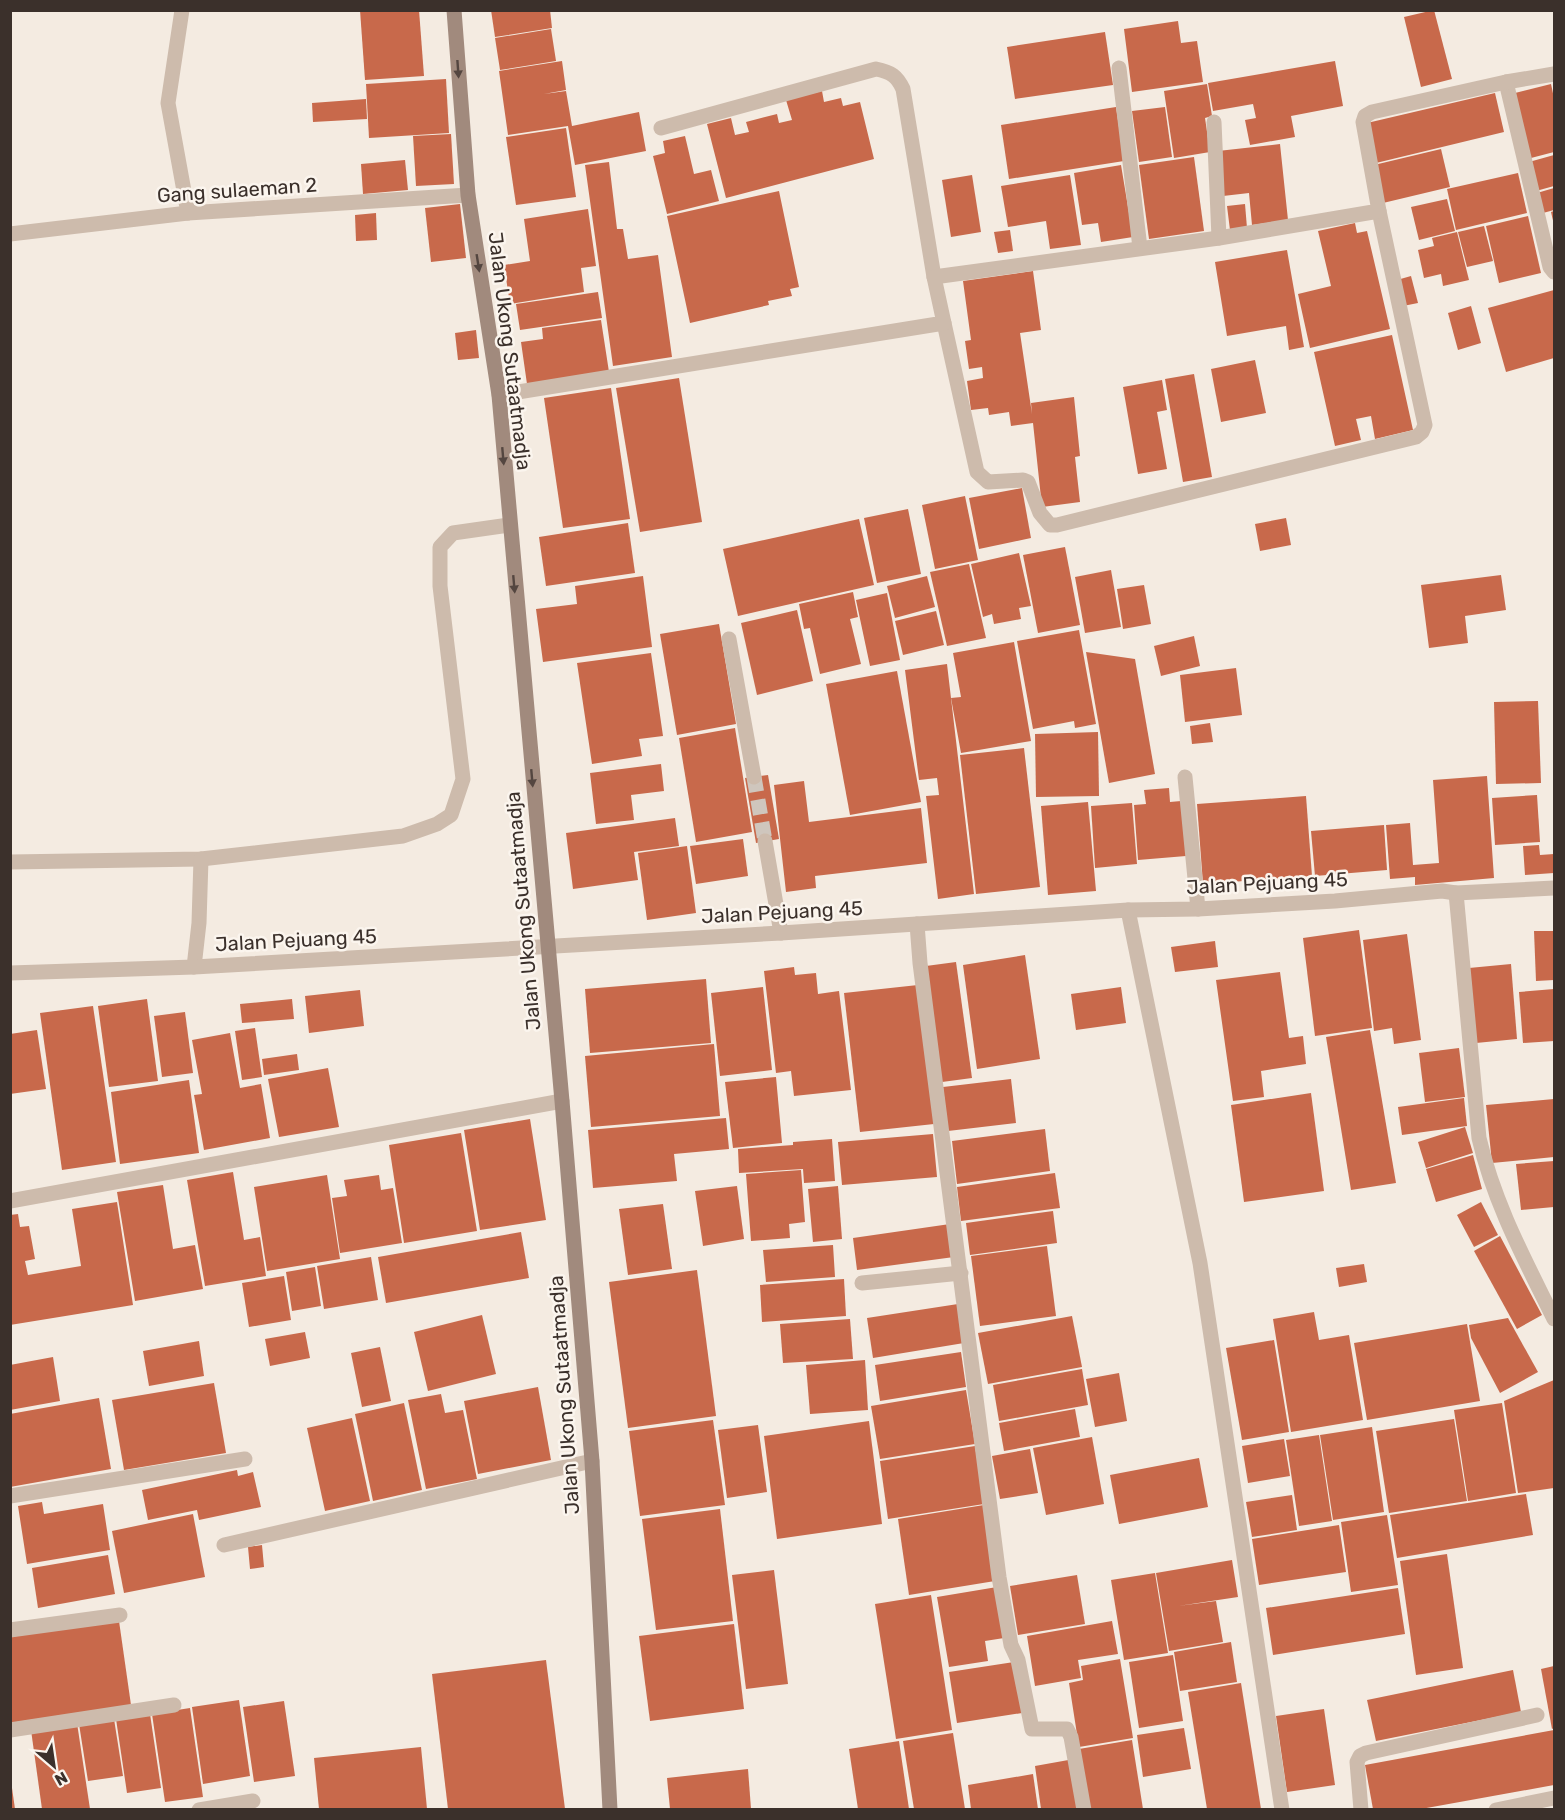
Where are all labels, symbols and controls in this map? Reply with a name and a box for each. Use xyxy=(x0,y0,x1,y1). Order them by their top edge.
one-way arrow xyxy=(453,59,463,78)
street label: Gang sulaeman 2 xyxy=(156,172,318,208)
street label: Jalan Ukong Sutaatmadja xyxy=(483,231,537,471)
one-way arrow xyxy=(474,253,483,272)
one-way arrow xyxy=(499,446,508,465)
one-way arrow xyxy=(509,574,519,593)
one-way arrow xyxy=(527,768,536,787)
street label: Jalan Ukong Sutaatmadja xyxy=(501,791,545,1031)
street label: Jalan Pejuang 45 xyxy=(1186,867,1348,899)
street label: Jalan Pejuang 45 xyxy=(701,896,863,928)
street label: Jalan Pejuang 45 xyxy=(215,924,377,956)
street label: Jalan Ukong Sutaatmadja xyxy=(544,1275,584,1515)
north arrow xyxy=(24,1736,84,1796)
text: N xyxy=(51,1768,71,1790)

